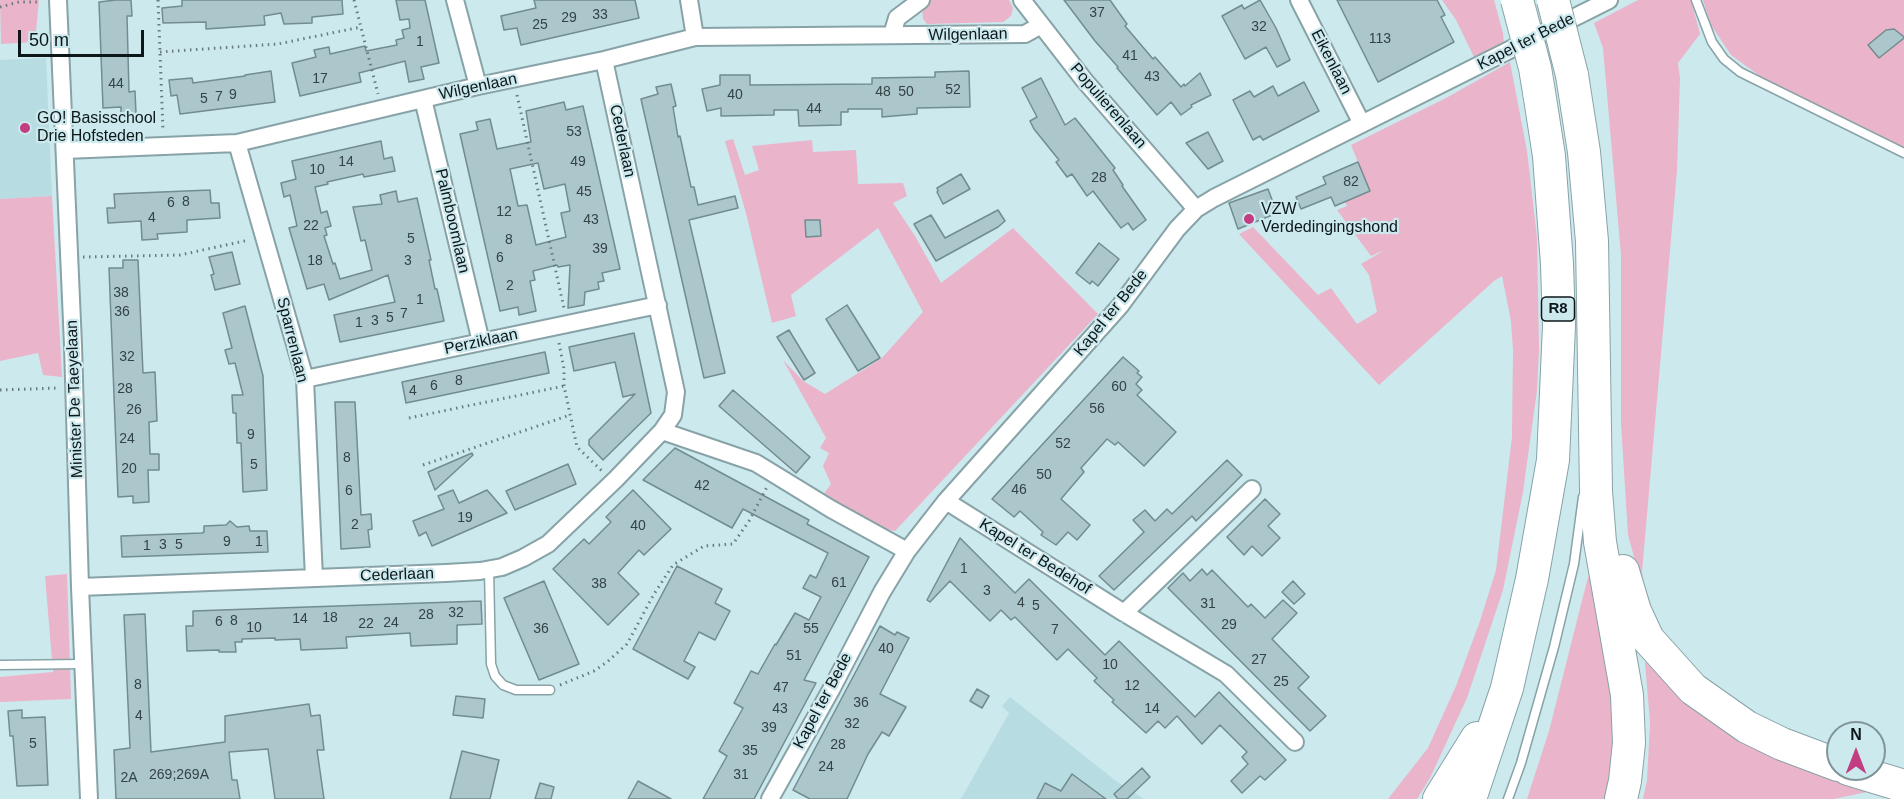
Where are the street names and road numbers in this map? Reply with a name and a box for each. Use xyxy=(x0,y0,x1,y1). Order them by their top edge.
street label: Kapel ter Bede xyxy=(1474,9,1578,75)
street label: Wilgenlaan xyxy=(928,25,1008,45)
street label: Eikenlaan xyxy=(1306,26,1356,98)
street label: Populierenlaan xyxy=(1066,59,1150,153)
street label: Wilgenlaan xyxy=(437,69,519,105)
street label: Cederlaan xyxy=(605,103,639,179)
street label: Palmboomlaan xyxy=(431,167,473,275)
street label: Kapel ter Bede xyxy=(1070,266,1152,360)
street label: Sparrenlaan xyxy=(272,295,312,385)
road number: R8 xyxy=(1542,297,1574,321)
street label: Minister De Taeyelaan xyxy=(63,320,87,478)
street label: Perziklaan xyxy=(442,325,520,359)
street label: Kapel ter Bedehof xyxy=(976,515,1094,599)
street label: Cederlaan xyxy=(360,564,434,586)
street label: Kapel ter Bede xyxy=(790,650,856,752)

